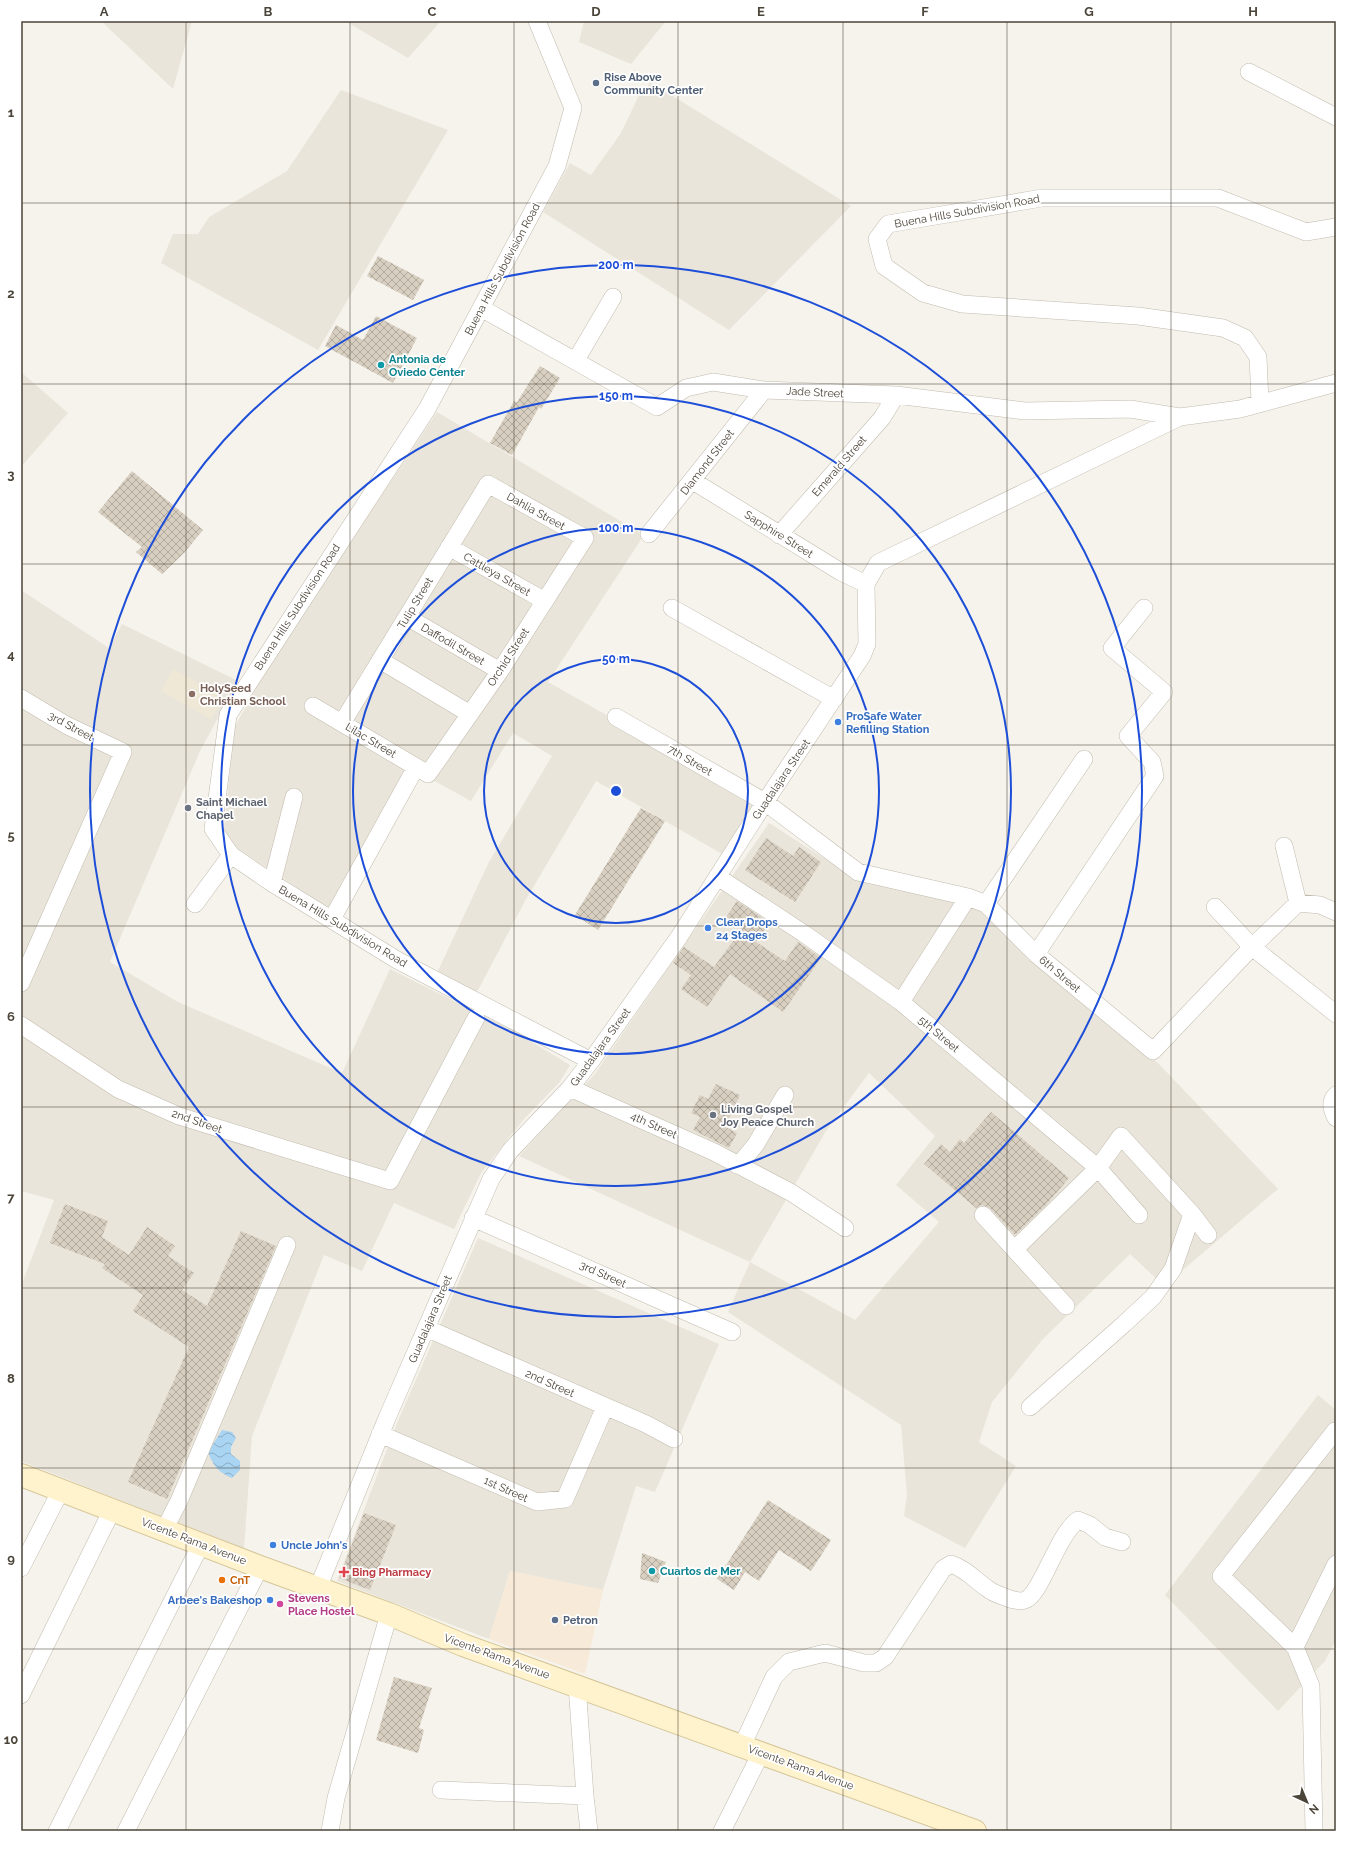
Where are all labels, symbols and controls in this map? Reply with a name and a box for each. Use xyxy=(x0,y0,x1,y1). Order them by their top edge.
text: A xyxy=(100,4,109,19)
text: B xyxy=(264,4,273,19)
text: C xyxy=(428,4,437,19)
text: D xyxy=(591,4,601,19)
text: E xyxy=(757,4,765,19)
text: F xyxy=(921,4,929,19)
text: G xyxy=(1084,4,1094,19)
text: H xyxy=(1248,4,1258,19)
place label: Rise Above Community Center xyxy=(604,71,704,97)
marker: Rise Above Community Center xyxy=(591,78,601,88)
text: 1 xyxy=(8,105,15,120)
street label: Buena Hills Subdivision Road xyxy=(893,192,1041,231)
street label: Buena Hills Subdivision Road xyxy=(462,201,543,337)
text: 200 m xyxy=(598,258,634,272)
text: 2 xyxy=(7,286,15,301)
place label: Antonia de Oviedo Center xyxy=(389,353,466,379)
marker: Antonia de Oviedo Center xyxy=(376,360,386,370)
street label: Jade Street xyxy=(786,384,844,401)
text: 150 m xyxy=(599,389,633,403)
street label: Diamond Street xyxy=(678,427,737,498)
street label: Emerald Street xyxy=(809,433,869,499)
text: 3 xyxy=(7,467,15,482)
street label: Dahlia Street xyxy=(504,490,568,533)
street label: Sapphire Street xyxy=(742,508,816,561)
text: 100 m xyxy=(599,521,633,535)
street label: Buena Hills Subdivision Road xyxy=(252,542,343,673)
street label: Cattleya Street xyxy=(461,550,533,599)
street label: Tulip Street xyxy=(395,575,436,631)
street label: Daffodil Street xyxy=(418,621,487,668)
street label: Orchid Street xyxy=(485,625,532,689)
text: 4 xyxy=(7,647,15,662)
text: 50 m xyxy=(602,652,630,666)
place label: HolySeed Christian School xyxy=(200,682,286,708)
marker: HolySeed Christian School xyxy=(187,689,197,699)
street label: 3rd Street xyxy=(46,709,96,744)
place label: ProSafe Water Refilling Station xyxy=(846,710,930,736)
marker: ProSafe Water Refilling Station xyxy=(833,717,843,727)
street label: Lilac Street xyxy=(343,720,399,761)
street label: Guadalajara Street xyxy=(750,736,813,822)
street label: 7th Street xyxy=(665,742,715,779)
centre of rings xyxy=(609,784,623,798)
place label: Saint Michael Chapel xyxy=(196,796,267,822)
marker: Saint Michael Chapel xyxy=(183,803,193,813)
text: 5 xyxy=(7,828,15,843)
street label: Buena Hills Subdivision Road xyxy=(276,883,409,970)
place label: Clear Drops 24 Stages xyxy=(716,916,778,942)
marker: Clear Drops 24 Stages xyxy=(703,923,713,933)
street label: 6th Street xyxy=(1036,953,1083,996)
street label: Guadalajara Street xyxy=(568,1005,633,1089)
text: 6 xyxy=(7,1009,15,1024)
street label: 5th Street xyxy=(916,1014,962,1055)
place label: Living Gospel Joy Peace Church xyxy=(721,1103,815,1129)
street label: 2nd Street xyxy=(170,1107,224,1136)
street label: 4th Street xyxy=(629,1109,679,1142)
marker: Living Gospel Joy Peace Church xyxy=(708,1110,718,1120)
text: 7 xyxy=(7,1190,15,1205)
street label: 3rd Street xyxy=(577,1258,628,1291)
street label: Guadalajara Street xyxy=(406,1273,455,1365)
street label: 2nd Street xyxy=(523,1367,577,1400)
text: 8 xyxy=(7,1371,15,1386)
street label: 1st Street xyxy=(482,1474,530,1505)
street label: Vicente Rama Avenue xyxy=(139,1515,249,1568)
place label: Uncle John's xyxy=(281,1539,348,1552)
marker: Uncle John's xyxy=(268,1540,278,1550)
text: 9 xyxy=(7,1551,15,1566)
place label: Cuartos de Mer xyxy=(660,1565,741,1578)
place label: Bing Pharmacy xyxy=(352,1566,431,1579)
marker: Cuartos de Mer xyxy=(647,1566,657,1576)
marker: Bing Pharmacy xyxy=(339,1567,349,1577)
place label: CnT xyxy=(230,1574,250,1587)
marker: CnT xyxy=(217,1575,227,1585)
place label: Stevens Place Hostel xyxy=(288,1592,355,1618)
place label: Arbee's Bakeshop xyxy=(168,1594,262,1607)
marker: Arbee's Bakeshop xyxy=(265,1595,275,1605)
marker: Stevens Place Hostel xyxy=(275,1599,285,1609)
place label: Petron xyxy=(563,1614,598,1627)
marker: Petron xyxy=(550,1615,560,1625)
street label: Vicente Rama Avenue xyxy=(442,1631,552,1682)
text: 10 xyxy=(4,1732,18,1747)
street label: Vicente Rama Avenue xyxy=(746,1742,856,1793)
north arrow xyxy=(1287,1782,1327,1822)
text: N xyxy=(1306,1801,1321,1816)

